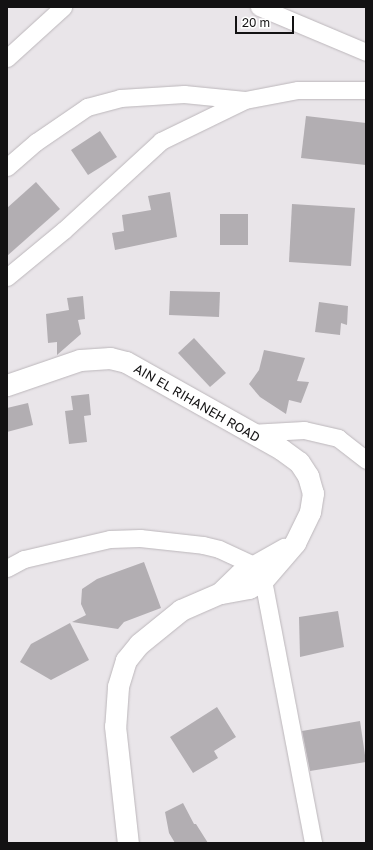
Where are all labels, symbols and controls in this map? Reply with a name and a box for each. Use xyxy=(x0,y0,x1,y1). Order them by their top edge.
scale bar xyxy=(237,8,296,34)
text: 20 m xyxy=(242,15,270,30)
street label: AIN EL RIHANEH ROAD xyxy=(131,361,263,445)

